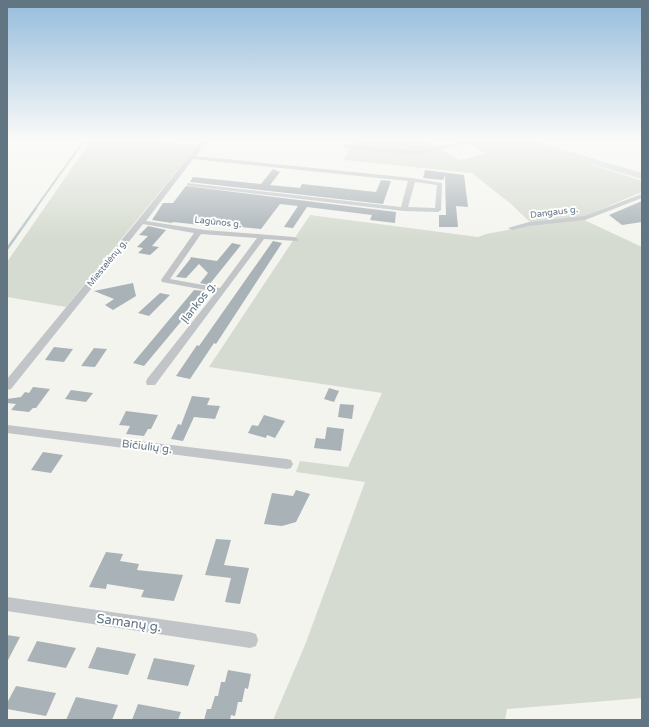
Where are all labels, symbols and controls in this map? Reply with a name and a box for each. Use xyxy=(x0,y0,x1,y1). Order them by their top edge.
street label: Dangaus g. xyxy=(530,204,579,221)
street label: Lagūnos g. xyxy=(194,215,242,230)
street label: Miestelėnų g. xyxy=(85,238,130,289)
street label: Įlankos g. xyxy=(178,279,219,326)
street label: Bičiulių g. xyxy=(121,437,173,456)
street label: Samanų g. xyxy=(95,611,162,635)

